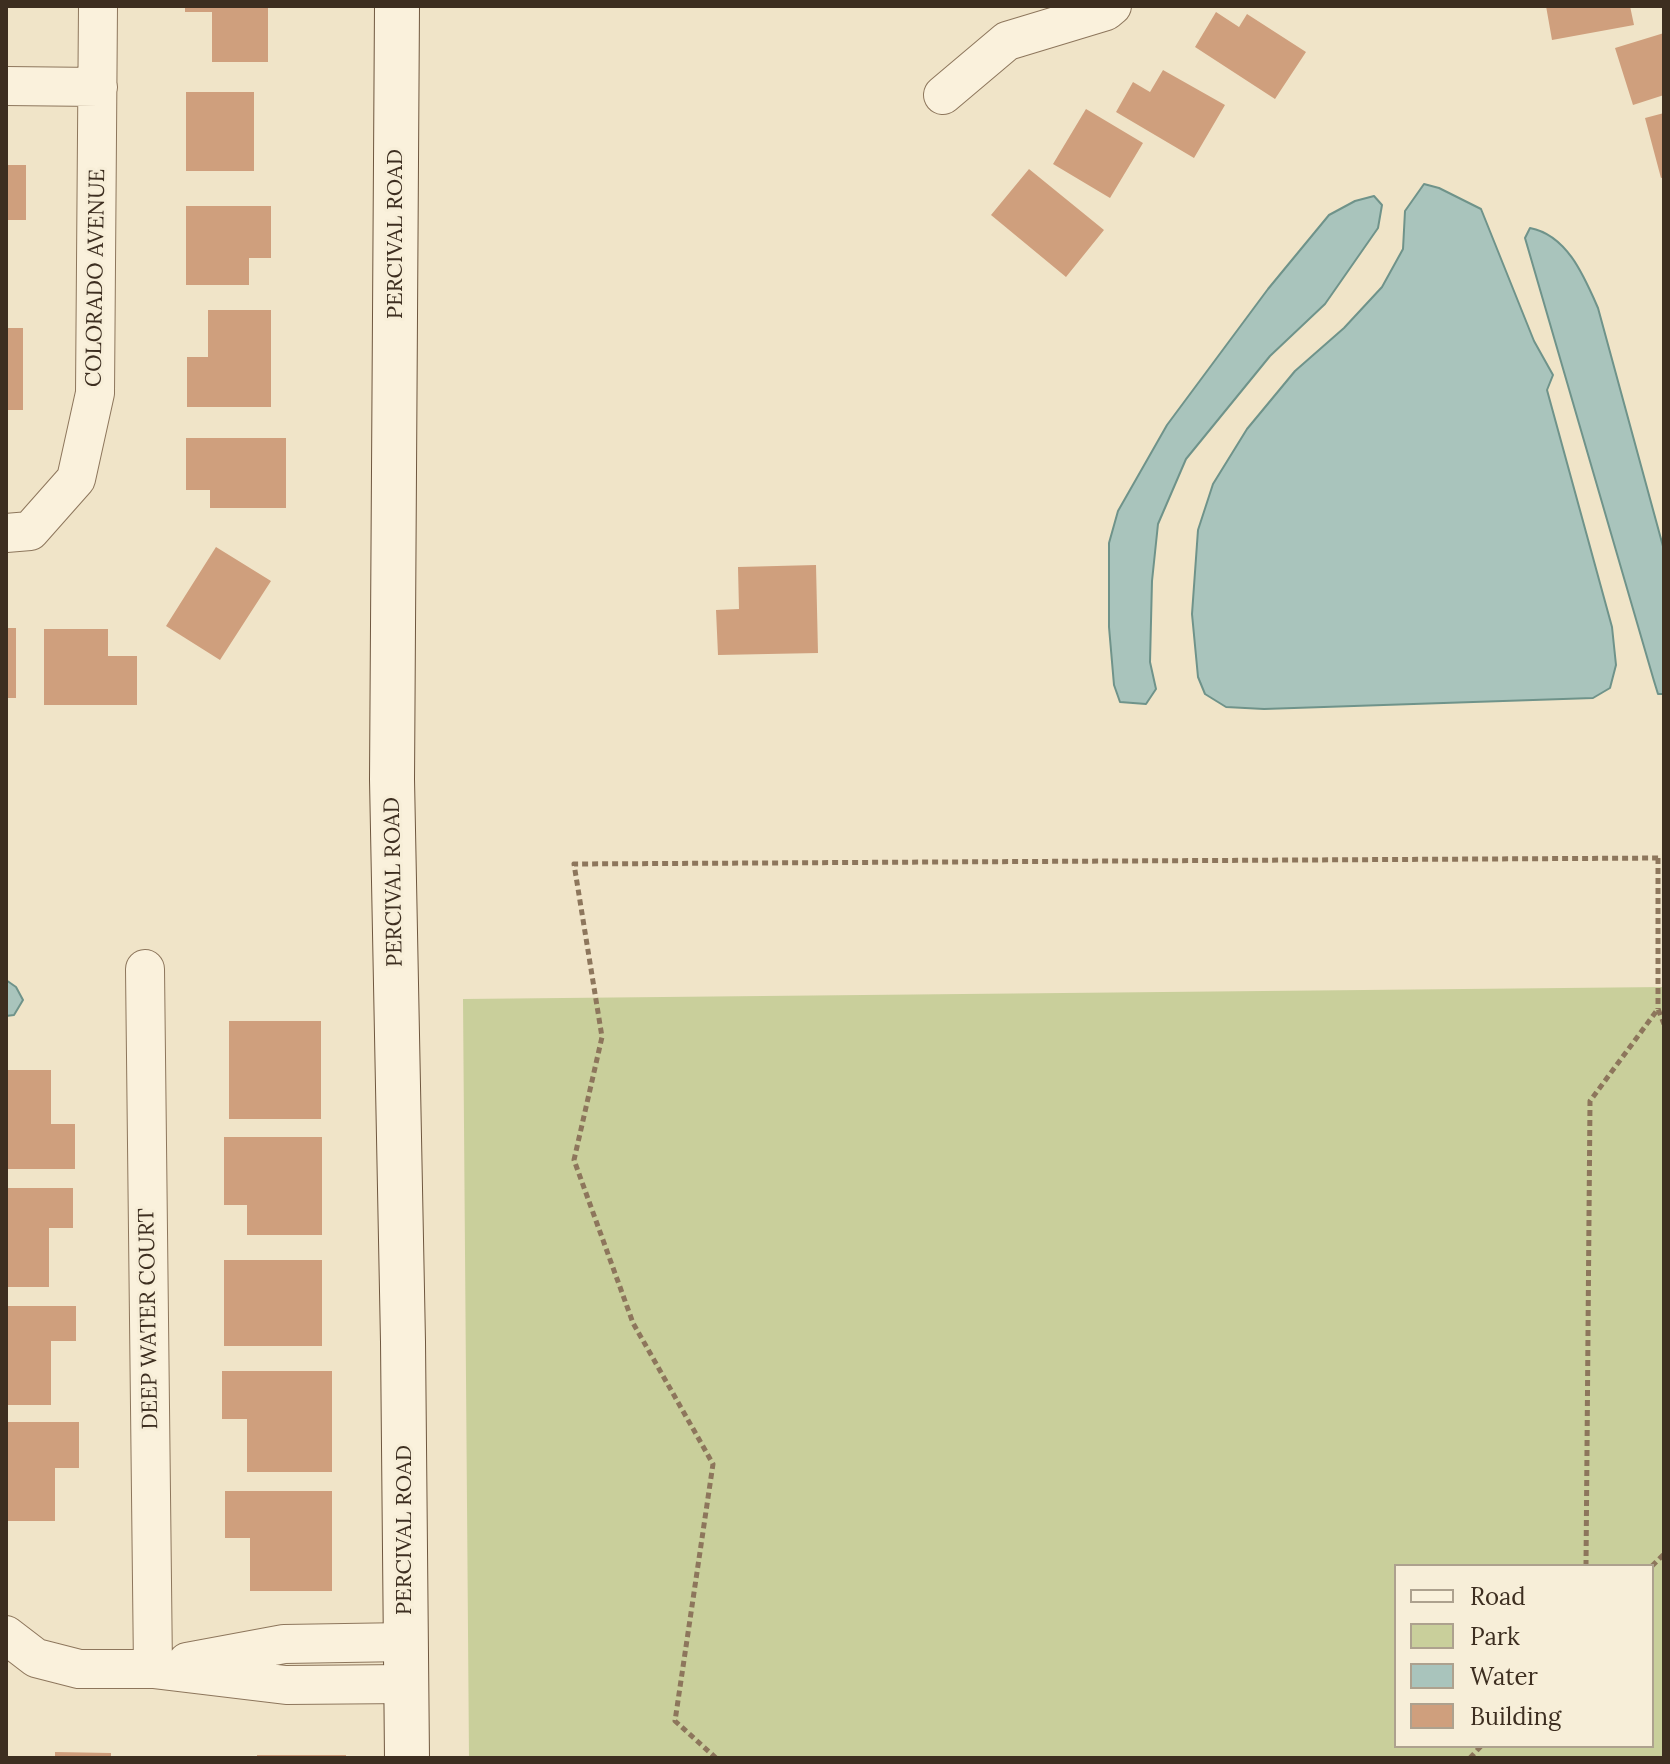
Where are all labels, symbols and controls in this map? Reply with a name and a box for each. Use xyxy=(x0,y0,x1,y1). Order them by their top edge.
street label: PERCIVAL ROAD xyxy=(383,149,409,319)
street label: COLORADO AVENUE xyxy=(81,169,111,387)
street label: PERCIVAL ROAD xyxy=(379,797,409,967)
street label: DEEP WATER COURT xyxy=(134,1208,164,1430)
street label: PERCIVAL ROAD xyxy=(392,1445,418,1615)
legend xyxy=(1394,1564,1654,1748)
text: Road xyxy=(1470,1581,1526,1612)
text: Park xyxy=(1470,1621,1520,1652)
text: Water xyxy=(1470,1661,1538,1692)
text: Building xyxy=(1470,1701,1561,1732)

